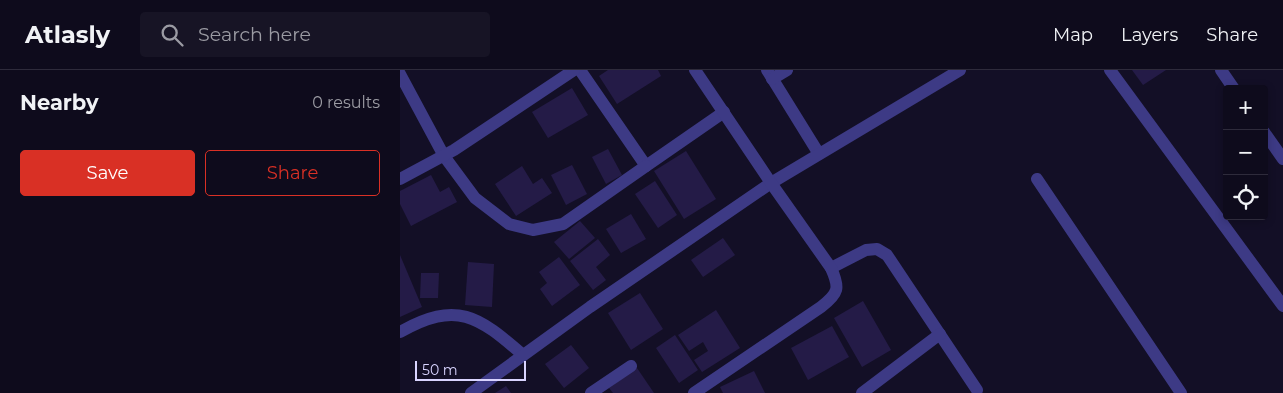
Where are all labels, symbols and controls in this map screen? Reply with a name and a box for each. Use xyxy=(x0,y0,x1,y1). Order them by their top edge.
search box xyxy=(140,12,490,57)
text: Atlasly xyxy=(25,20,110,49)
icon: search xyxy=(158,21,186,49)
text: Search here xyxy=(198,23,311,46)
text: Map xyxy=(1053,24,1093,46)
text: Layers xyxy=(1121,24,1178,46)
text: Share xyxy=(1206,24,1258,46)
map controls xyxy=(1223,85,1268,220)
button: + xyxy=(1223,85,1268,130)
text: Nearby xyxy=(20,90,99,115)
text: 0 results xyxy=(312,93,380,112)
button: − xyxy=(1223,130,1268,175)
button: Save xyxy=(20,150,195,196)
button: Share xyxy=(205,150,380,196)
button: locate xyxy=(1223,175,1268,220)
scale bar xyxy=(415,358,526,381)
text: 50 m xyxy=(422,361,458,379)

